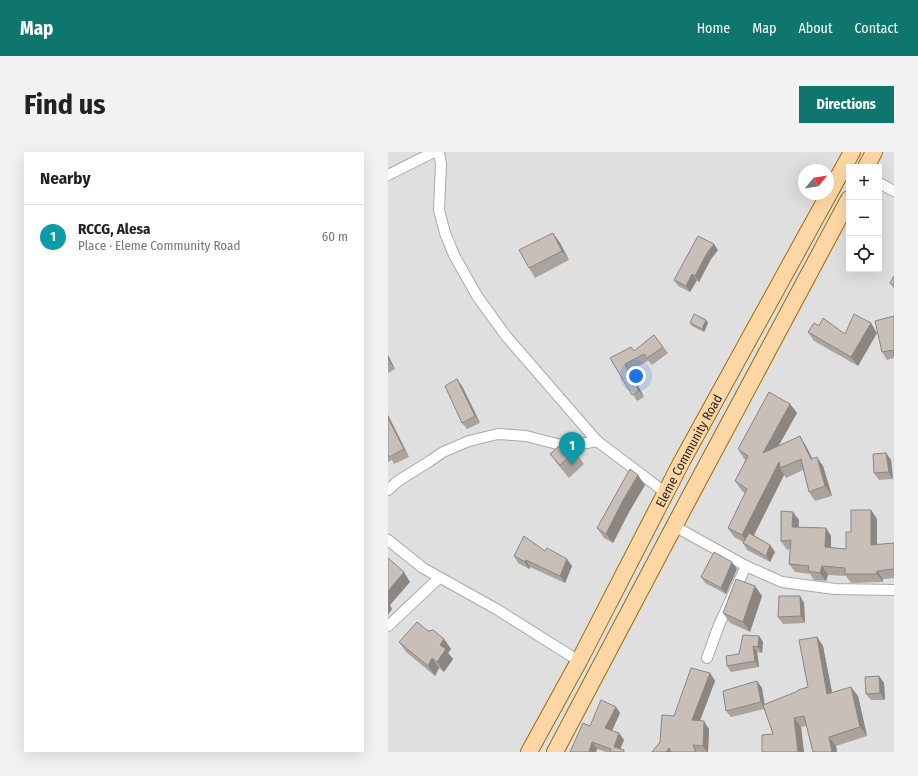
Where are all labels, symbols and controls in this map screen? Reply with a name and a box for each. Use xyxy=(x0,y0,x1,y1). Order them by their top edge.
text: Map xyxy=(20,17,53,40)
text: Home xyxy=(697,20,730,37)
text: Map xyxy=(752,20,776,37)
text: About xyxy=(798,20,833,37)
text: Contact xyxy=(855,20,898,37)
button: Directions xyxy=(799,86,894,123)
text: Find us xyxy=(24,88,106,121)
north arrow xyxy=(798,164,834,200)
map controls xyxy=(846,164,882,272)
button: + xyxy=(846,164,882,200)
text: Nearby xyxy=(40,168,91,189)
button: − xyxy=(846,200,882,236)
text: RCCG, Alesa xyxy=(78,220,150,238)
text: 1 xyxy=(50,229,56,244)
text: 60 m xyxy=(322,229,348,244)
button: locate xyxy=(846,236,882,272)
text: Place · Eleme Community Road xyxy=(78,238,240,253)
your location xyxy=(626,366,646,386)
street label: Eleme Community Road xyxy=(653,392,725,510)
pin: 1 xyxy=(559,432,585,465)

